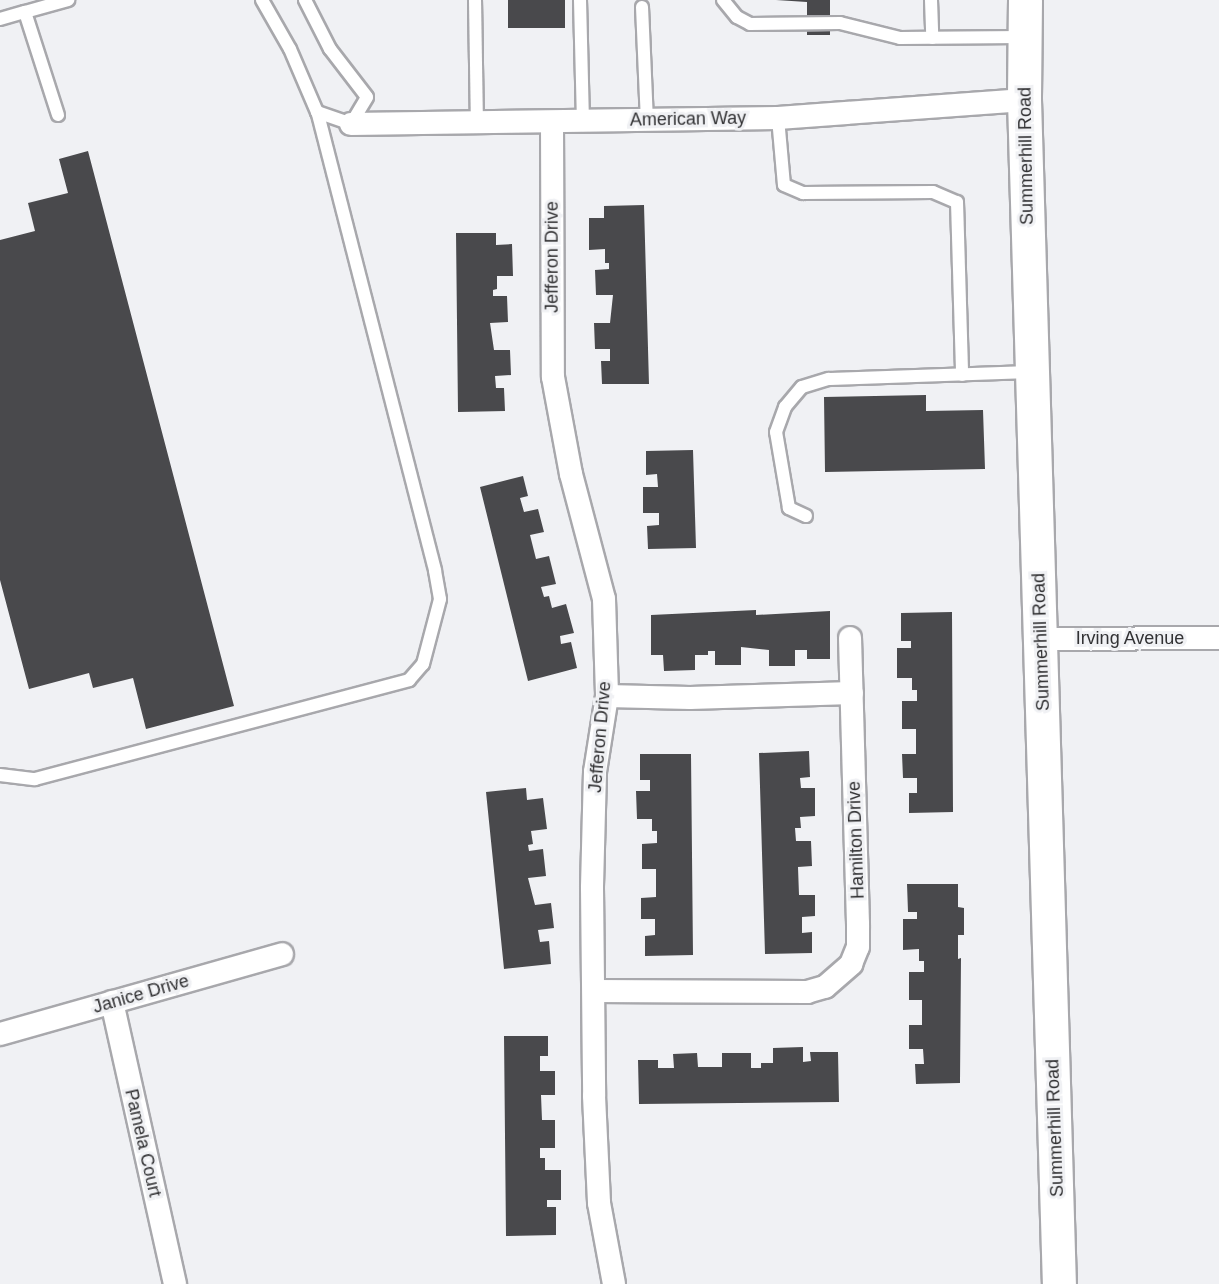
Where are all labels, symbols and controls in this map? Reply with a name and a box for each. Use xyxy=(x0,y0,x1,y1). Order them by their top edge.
street label: Summerhill Road xyxy=(1014,87,1038,225)
street label: American Way xyxy=(630,107,746,131)
street label: Jefferon Drive xyxy=(541,201,563,313)
street label: Summerhill Road xyxy=(1028,573,1054,711)
street label: Irving Avenue xyxy=(1075,627,1185,649)
street label: Jefferon Drive xyxy=(584,680,616,794)
street label: Hamilton Drive xyxy=(843,781,869,899)
street label: Janice Drive xyxy=(90,970,192,1018)
street label: Summerhill Road xyxy=(1042,1059,1068,1197)
street label: Pamela Court xyxy=(120,1087,166,1199)

